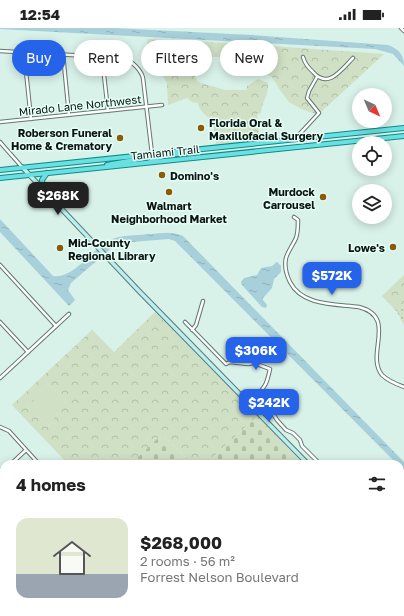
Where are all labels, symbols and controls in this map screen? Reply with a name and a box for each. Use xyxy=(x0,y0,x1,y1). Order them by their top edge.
text: 12:54 xyxy=(20,5,60,23)
chip: Buy xyxy=(12,40,66,76)
chip: Rent xyxy=(74,40,133,76)
chip: Filters xyxy=(141,40,212,76)
chip: New xyxy=(220,40,278,76)
north arrow xyxy=(352,88,392,128)
map controls xyxy=(352,88,392,224)
street label: Mirado Lane Northwest xyxy=(18,92,142,118)
place label: Florida Oral & Maxillofacial Surgery xyxy=(209,116,324,142)
marker: Florida Oral & Maxillofacial Surgery xyxy=(196,123,206,133)
place label: Roberson Funeral Home & Crematory xyxy=(11,126,112,152)
marker: Roberson Funeral Home & Crematory xyxy=(115,133,125,143)
button: locate xyxy=(352,136,392,176)
street label: Tamiami Trail xyxy=(130,142,200,162)
place label: Domino's xyxy=(170,169,219,182)
marker: Domino's xyxy=(157,170,167,180)
pin: $268K xyxy=(30,182,86,216)
button: layers xyxy=(352,184,392,224)
place label: Murdock Carrousel xyxy=(263,185,316,211)
text: $268K xyxy=(37,187,79,203)
marker: Walmart Neighborhood Market xyxy=(164,187,174,197)
marker: Murdock Carrousel xyxy=(318,192,328,202)
place label: Walmart Neighborhood Market xyxy=(111,199,227,225)
place label: Mid-County Regional Library xyxy=(68,236,156,262)
place label: Lowe's xyxy=(348,241,385,254)
marker: Lowe's xyxy=(388,242,398,252)
marker: Mid-County Regional Library xyxy=(55,243,65,253)
pin: $572K xyxy=(304,262,360,296)
text: $572K xyxy=(311,267,353,283)
pin: $306K xyxy=(228,337,284,371)
text: $306K xyxy=(235,342,277,358)
pin: $242K xyxy=(241,389,297,423)
text: $242K xyxy=(248,394,290,410)
icon: filters xyxy=(366,473,388,495)
text: 4 homes xyxy=(16,474,86,495)
text: $268,000 xyxy=(140,532,222,553)
icon: home xyxy=(48,534,96,582)
text: 2 rooms · 56 m² xyxy=(140,553,235,569)
text: Forrest Nelson Boulevard xyxy=(140,569,299,585)

